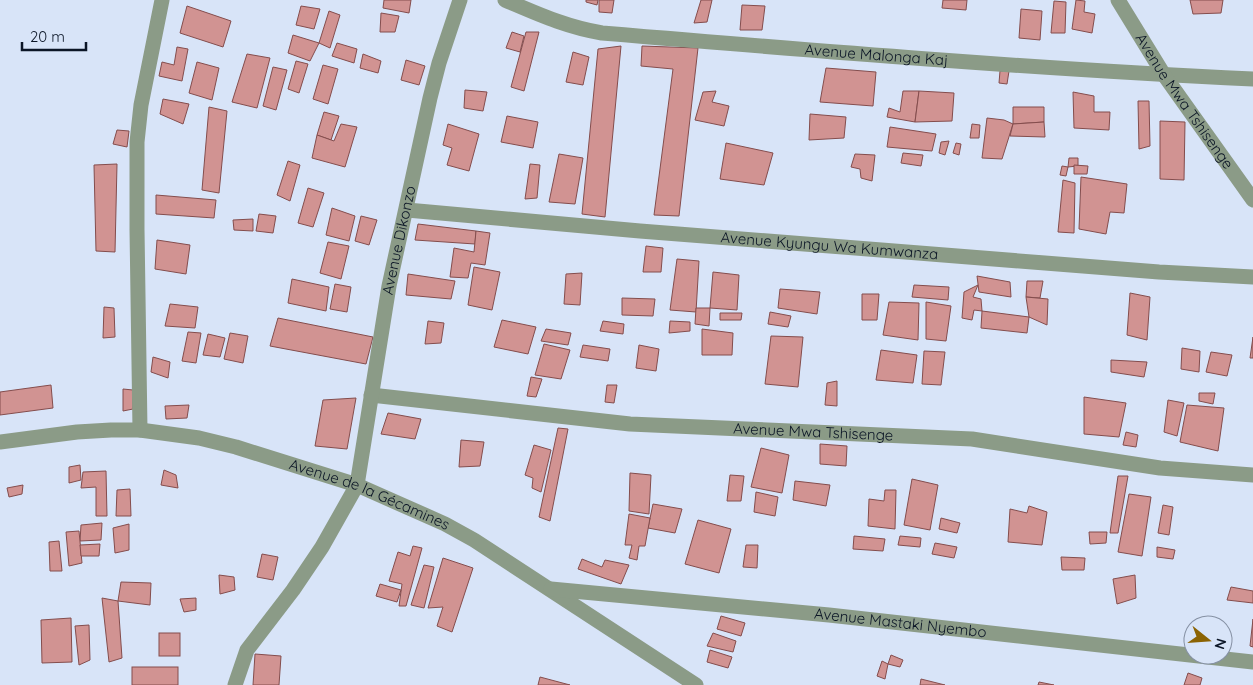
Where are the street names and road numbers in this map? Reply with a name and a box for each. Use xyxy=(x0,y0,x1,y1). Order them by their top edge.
street label: Avenue Mwa Tshisenge xyxy=(1132,30,1238,172)
street label: Avenue Malonga Kaj xyxy=(804,40,949,69)
street label: Avenue Dikonzo xyxy=(378,184,420,296)
street label: Avenue Kyungu Wa Kumwanza xyxy=(720,227,939,264)
street label: Avenue Mwa Tshisenge xyxy=(733,419,894,445)
street label: Avenue de la Gécamines xyxy=(287,454,453,534)
street label: Avenue Mastaki Nyembo xyxy=(813,604,988,641)

